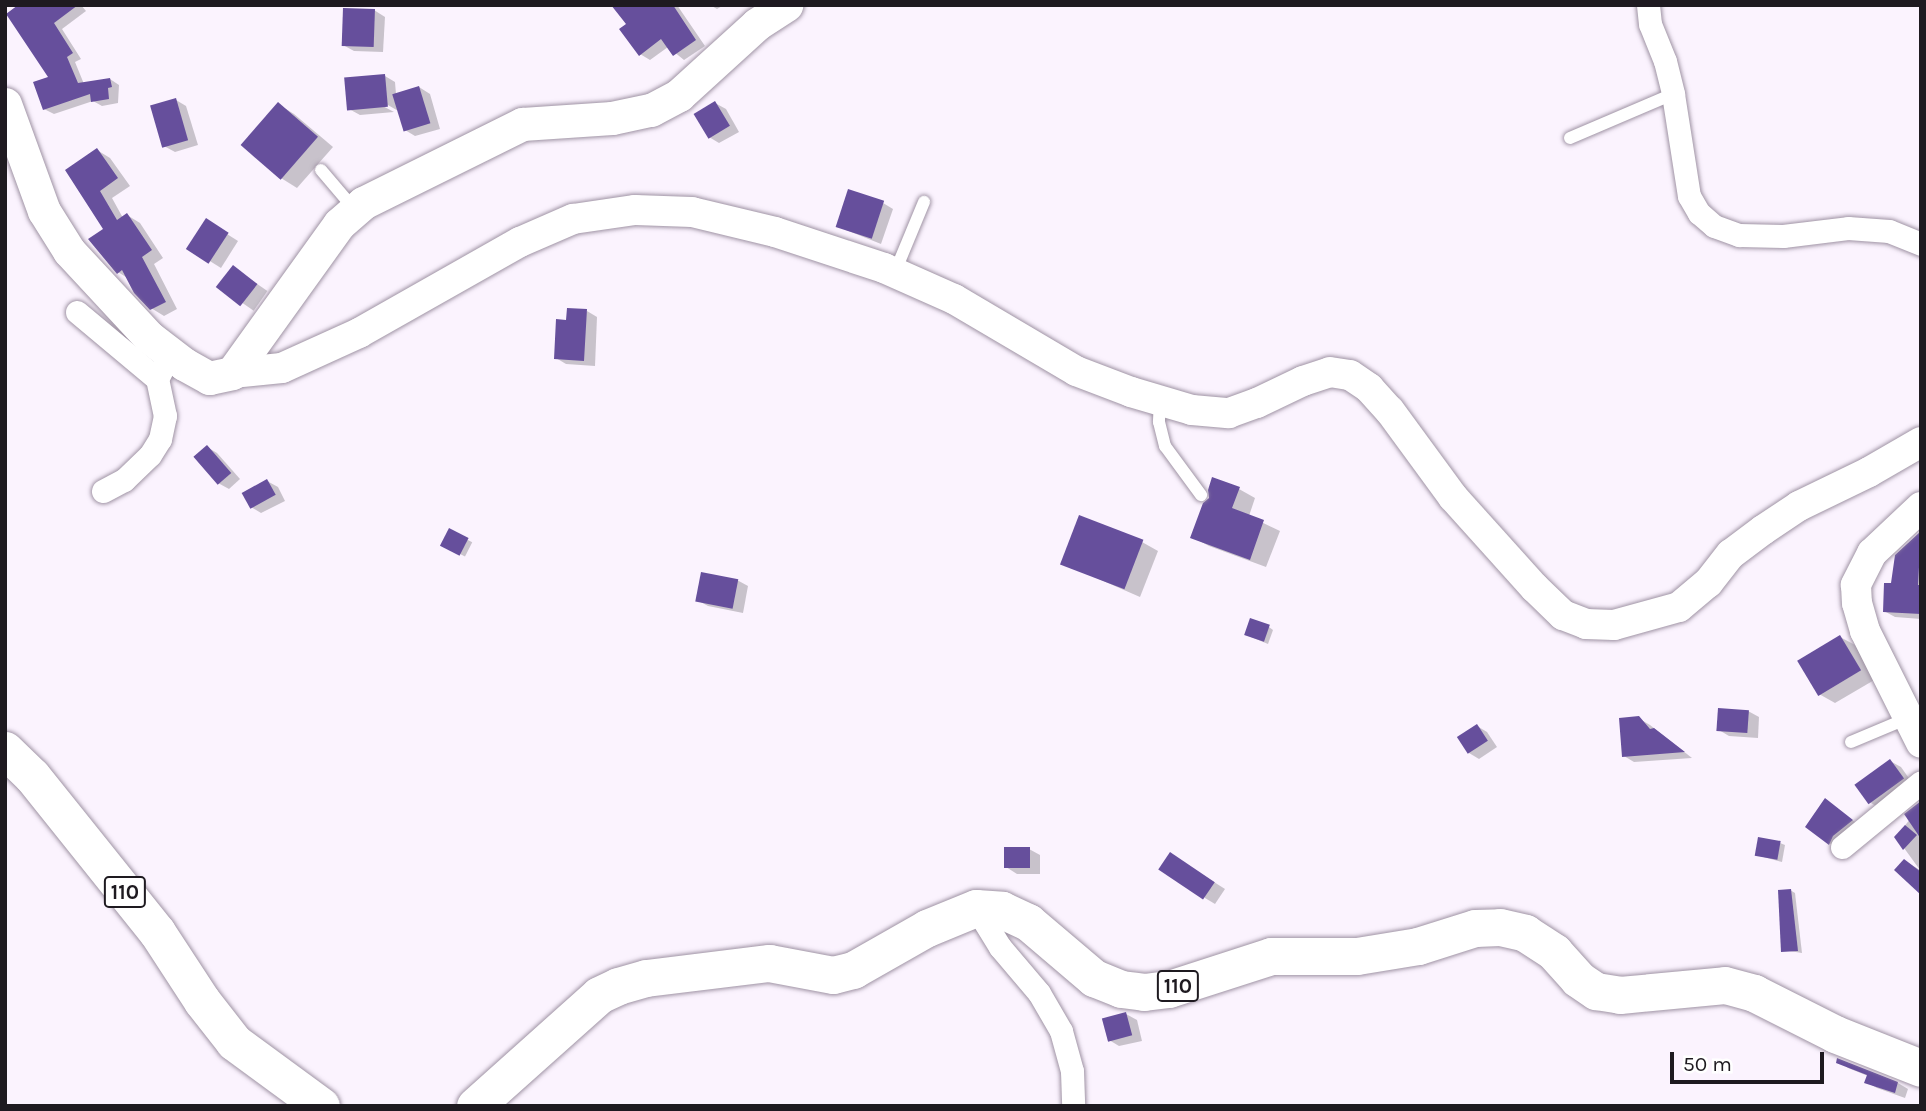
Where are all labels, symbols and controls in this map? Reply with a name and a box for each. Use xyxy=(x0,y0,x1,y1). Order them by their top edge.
road number: 110 xyxy=(102,874,148,910)
road number: 110 xyxy=(1155,968,1201,1004)
scale bar xyxy=(1674,1038,1828,1082)
text: 50 m xyxy=(1683,1052,1732,1076)

